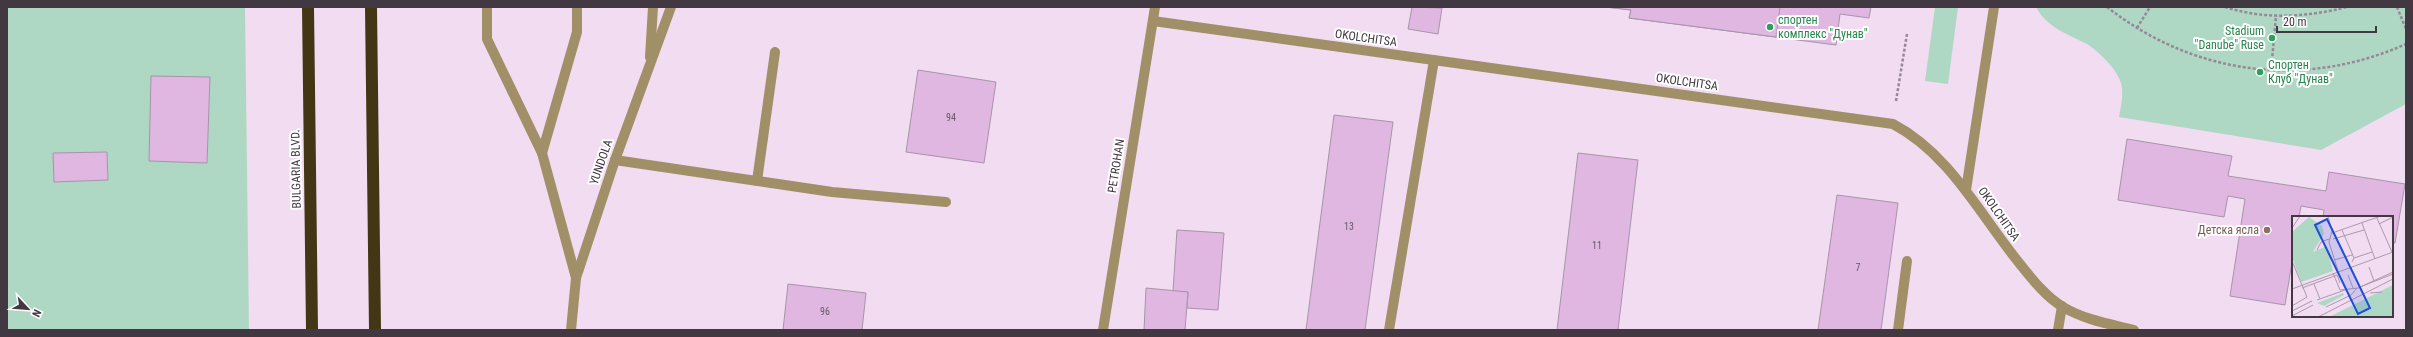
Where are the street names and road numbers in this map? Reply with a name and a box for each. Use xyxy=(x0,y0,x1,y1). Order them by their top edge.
street label: OKOLCHITSA xyxy=(1334,27,1398,49)
street label: OKOLCHITSA xyxy=(1655,71,1719,93)
street label: BULGARIA BLVD. xyxy=(288,129,304,209)
street label: YUNDOLA xyxy=(587,138,615,186)
street label: PETROHAN xyxy=(1105,138,1127,194)
street label: OKOLCHITSA xyxy=(1975,184,2023,244)

